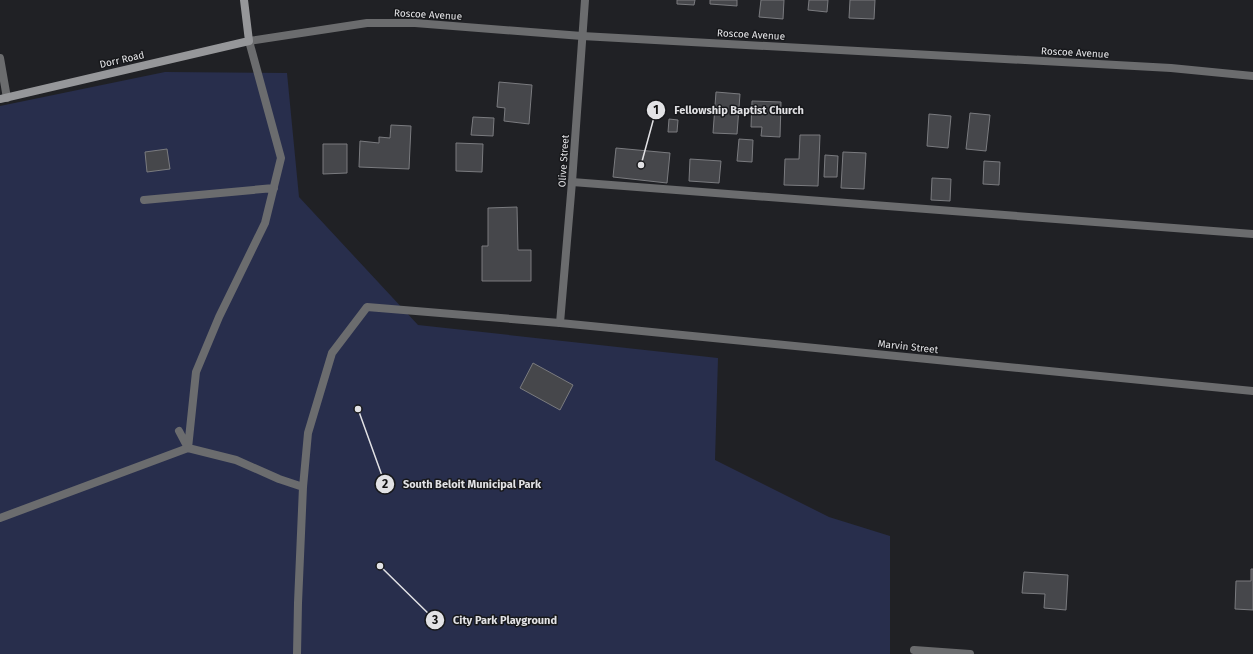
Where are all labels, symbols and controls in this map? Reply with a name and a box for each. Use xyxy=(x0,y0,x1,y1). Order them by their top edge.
street label: Roscoe Avenue xyxy=(394,7,462,23)
street label: Roscoe Avenue xyxy=(717,27,785,43)
street label: Roscoe Avenue xyxy=(1041,45,1109,61)
street label: Dorr Road xyxy=(98,49,146,71)
callout: Fellowship Baptist Church xyxy=(646,99,811,122)
text: 1 xyxy=(653,103,659,117)
text: Fellowship Baptist Church xyxy=(674,104,804,117)
street label: Olive Street xyxy=(556,134,572,188)
street label: Marvin Street xyxy=(877,338,939,356)
callout: South Beloit Municipal Park xyxy=(375,472,549,495)
text: 2 xyxy=(382,477,388,491)
text: South Beloit Municipal Park xyxy=(403,478,542,491)
callout: City Park Playground xyxy=(425,609,566,632)
text: 3 xyxy=(431,613,438,627)
text: City Park Playground xyxy=(453,614,557,627)

